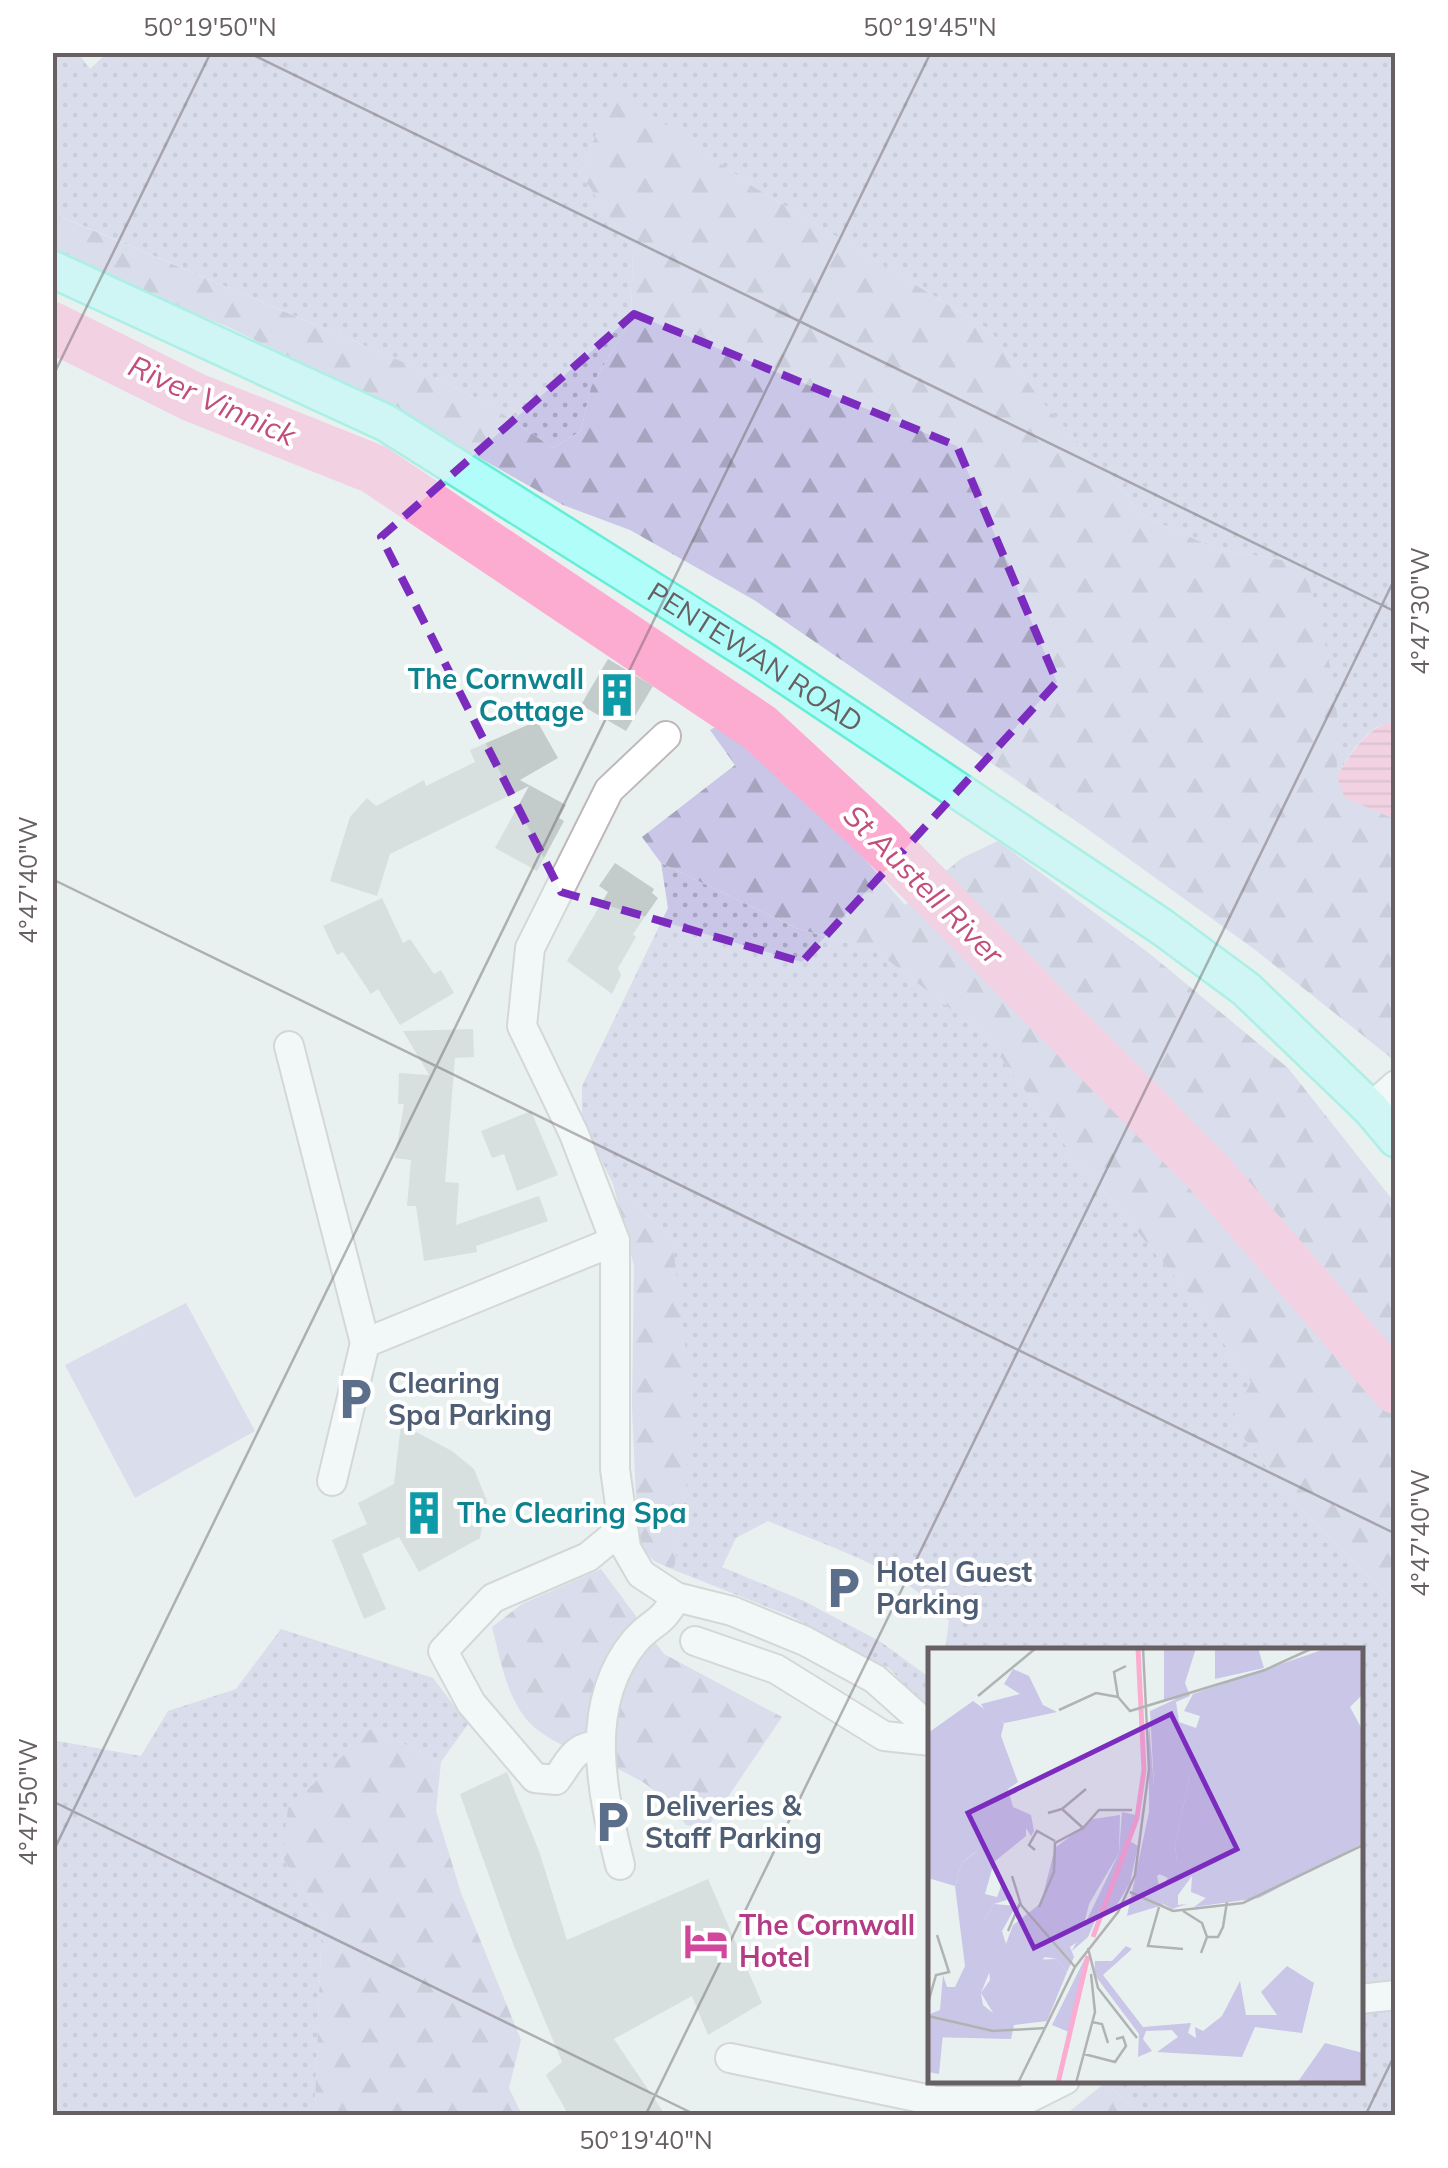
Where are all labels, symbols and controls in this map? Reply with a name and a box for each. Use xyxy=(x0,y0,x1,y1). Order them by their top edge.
text: 50°19'50"N xyxy=(143,11,277,42)
text: 50°19'45"N xyxy=(863,11,997,42)
water label: River Vinnick xyxy=(123,346,303,455)
text: 4°47'30"W xyxy=(1404,547,1435,675)
street label: PENTEWAN ROAD xyxy=(642,574,870,739)
place label: The Cornwall Cottage xyxy=(408,661,584,728)
building icon: The Cornwall Cottage xyxy=(593,671,641,719)
water label: St Austell River xyxy=(836,796,1012,973)
text: 4°47'40"W xyxy=(12,816,43,944)
place label: Clearing Spa Parking xyxy=(388,1365,552,1432)
parking icon: Clearing Spa Parking xyxy=(331,1375,379,1423)
text: 4°47'40"W xyxy=(1404,1469,1435,1597)
building icon: The Clearing Spa xyxy=(400,1489,448,1537)
place label: The Clearing Spa xyxy=(457,1495,687,1530)
place label: Hotel Guest Parking xyxy=(876,1554,1033,1621)
parking icon: Hotel Guest Parking xyxy=(819,1564,867,1612)
inset map xyxy=(928,1648,1363,2083)
text: 4°47'50"W xyxy=(12,1738,43,1866)
place label: Deliveries & Staff Parking xyxy=(645,1788,822,1855)
parking icon: Deliveries & Staff Parking xyxy=(588,1798,636,1846)
place label: The Cornwall Hotel xyxy=(739,1907,915,1974)
hotel icon: The Cornwall Hotel xyxy=(682,1917,730,1965)
text: 50°19'40"N xyxy=(579,2124,713,2155)

